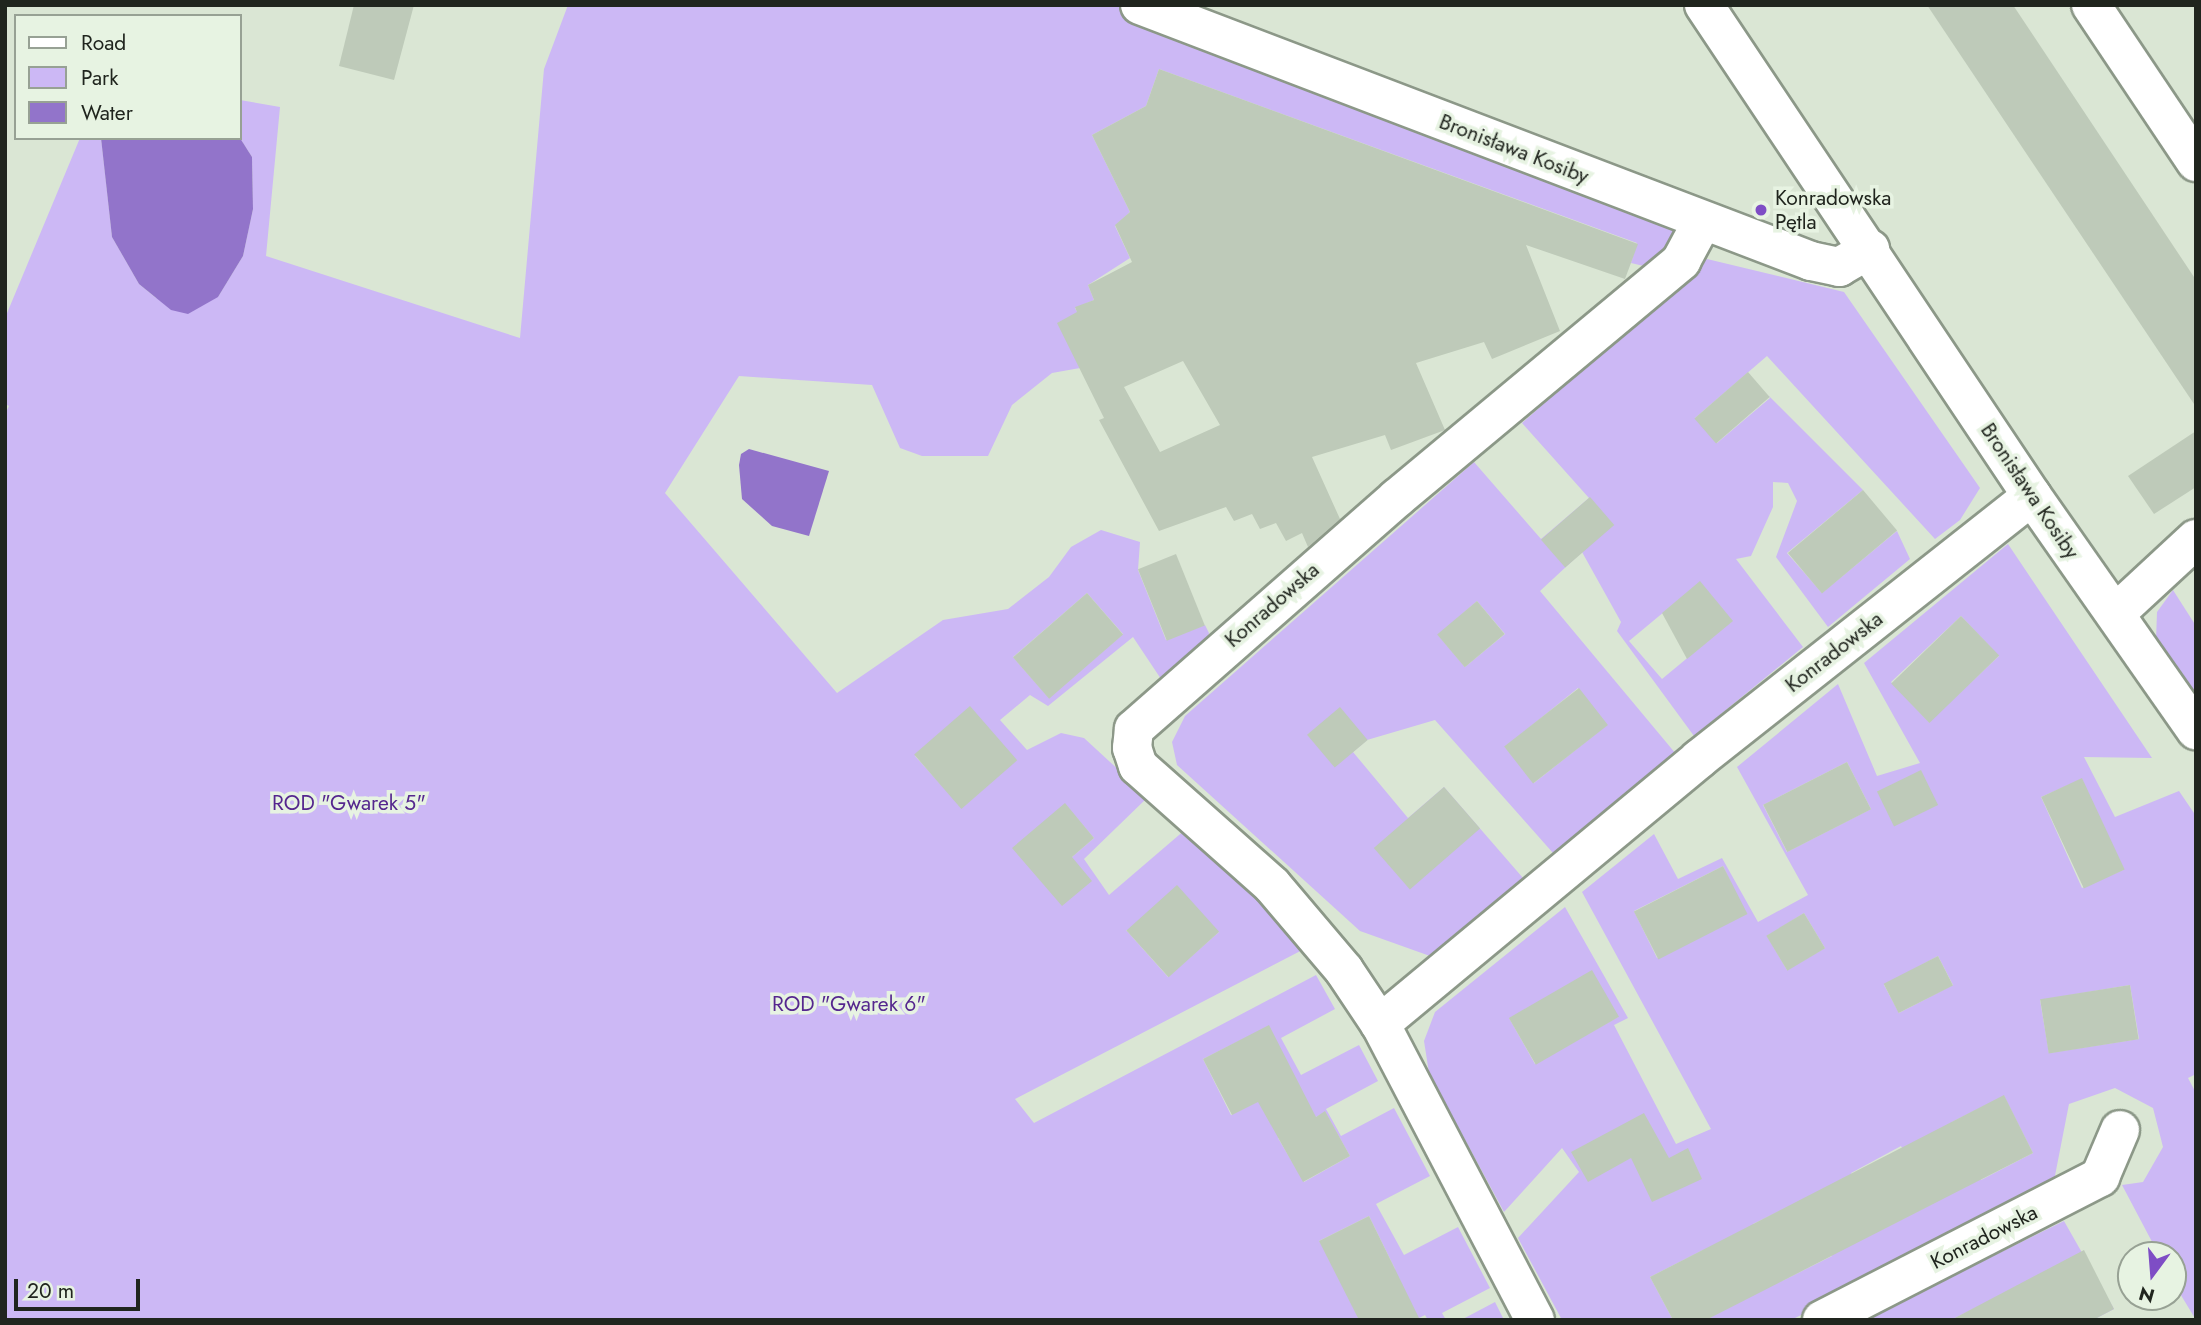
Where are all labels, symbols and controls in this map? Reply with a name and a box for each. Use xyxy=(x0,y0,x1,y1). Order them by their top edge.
legend xyxy=(14,14,242,140)
text: Road xyxy=(81,28,126,58)
text: Park xyxy=(81,63,118,93)
text: Water xyxy=(81,98,133,128)
street label: Bronisława Kosiby xyxy=(1436,109,1592,189)
place label: Konradowska Pętla xyxy=(1775,185,1891,235)
marker: Konradowska Pętla xyxy=(1753,202,1769,218)
street label: Bronisława Kosiby xyxy=(1975,418,2085,564)
street label: Konradowska xyxy=(1220,557,1324,653)
street label: Konradowska xyxy=(1780,606,1888,698)
park label: ROD "Gwarek 5" xyxy=(272,790,426,816)
park label: ROD "Gwarek 6" xyxy=(772,991,926,1017)
street label: Konradowska xyxy=(1926,1199,2042,1275)
north arrow xyxy=(2117,1241,2187,1311)
scale bar xyxy=(18,1266,144,1310)
text: 20 m xyxy=(27,1276,74,1306)
text: N xyxy=(2136,1280,2158,1310)

